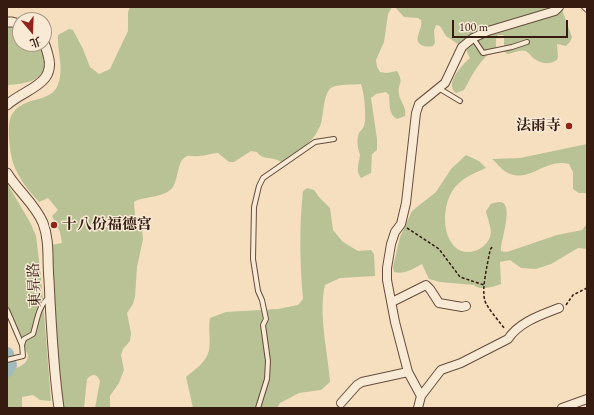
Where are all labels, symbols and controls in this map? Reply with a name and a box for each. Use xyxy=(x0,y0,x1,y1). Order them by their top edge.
north arrow xyxy=(12,12,52,52)
scale bar xyxy=(454,12,570,38)
text: 100 m xyxy=(459,19,488,35)
text: 北 xyxy=(28,34,43,51)
place label: 法雨寺 xyxy=(516,117,561,135)
marker: 法雨寺 xyxy=(564,121,574,131)
place label: 十八份福德宮 xyxy=(62,216,152,234)
marker: 十八份福德宮 xyxy=(49,220,59,230)
street label: 東昇路 xyxy=(25,262,45,308)

